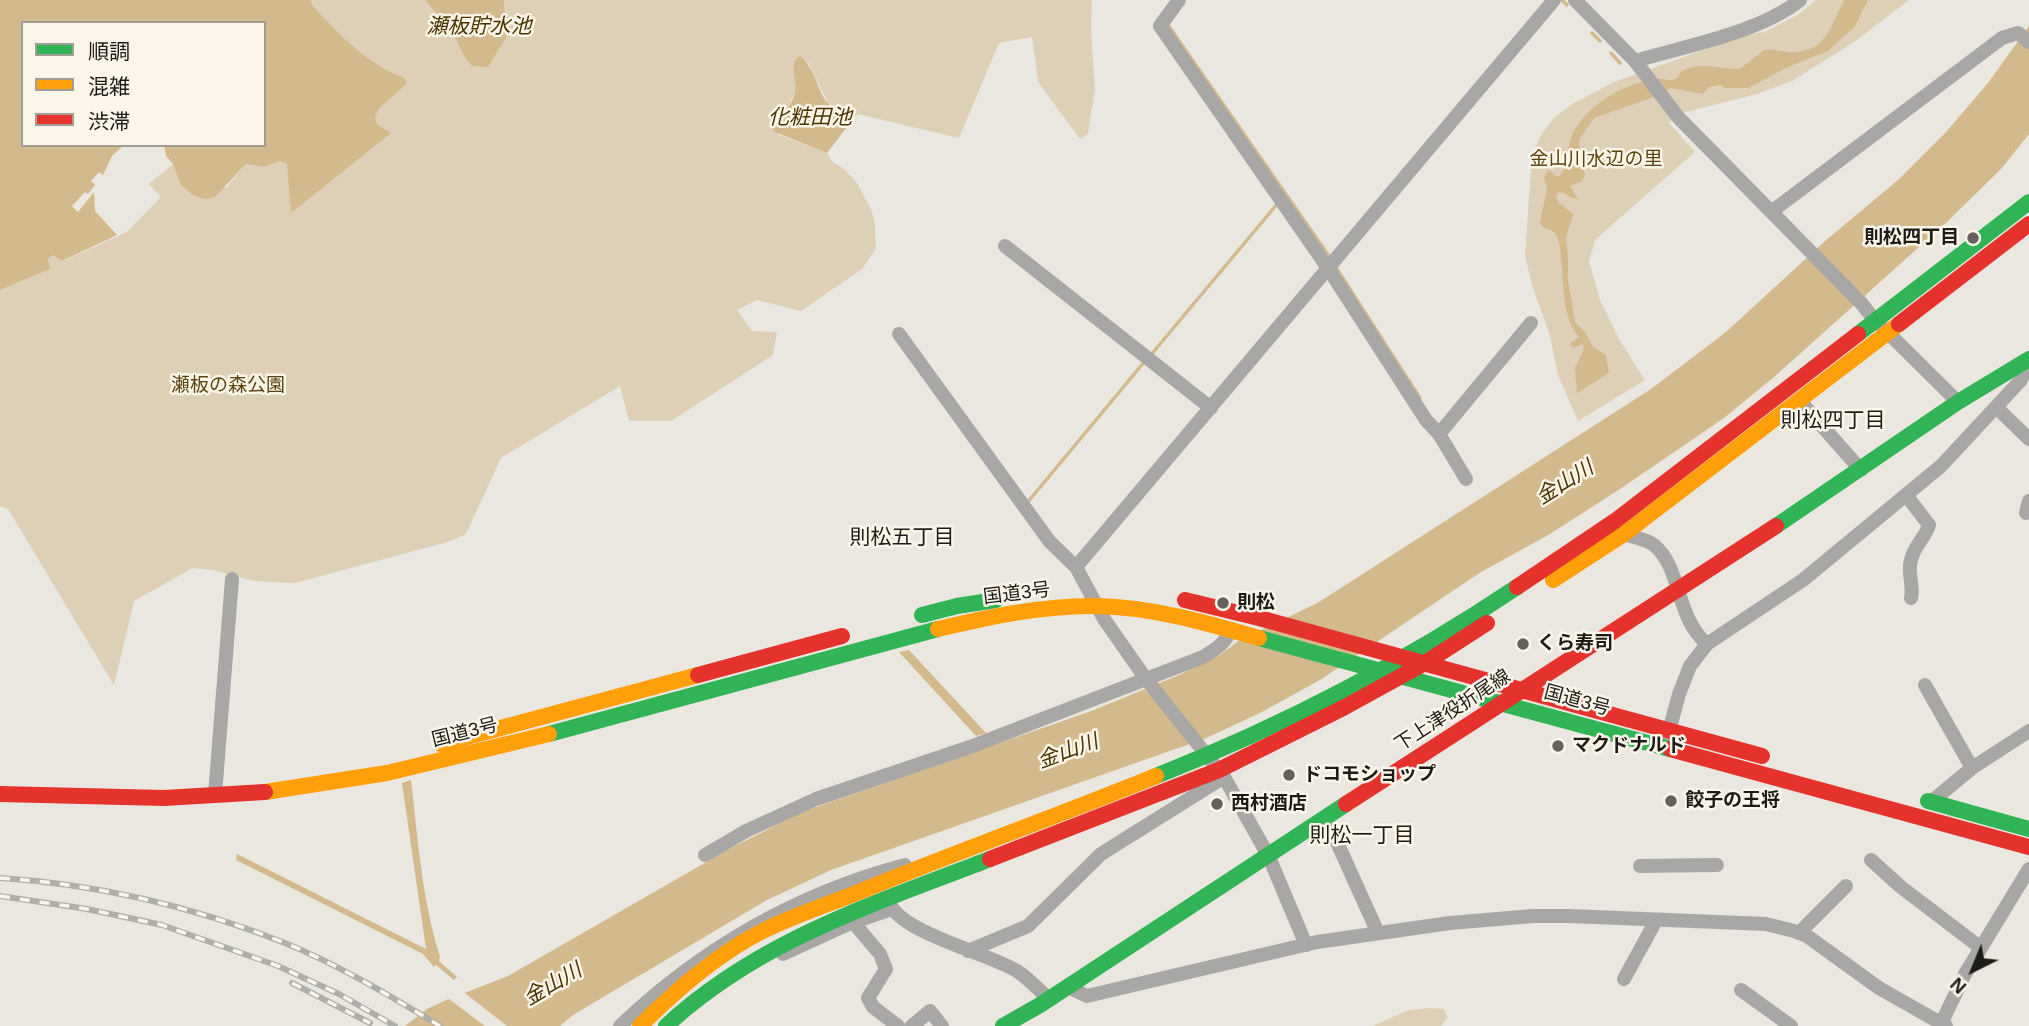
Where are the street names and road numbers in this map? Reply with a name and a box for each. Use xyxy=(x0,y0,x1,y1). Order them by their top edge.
street label: 国道3号 xyxy=(982,579,1052,609)
street label: 下上津役折尾線 xyxy=(1391,665,1515,757)
street label: 国道3号 xyxy=(1541,681,1613,721)
street label: 国道3号 xyxy=(429,714,501,752)

